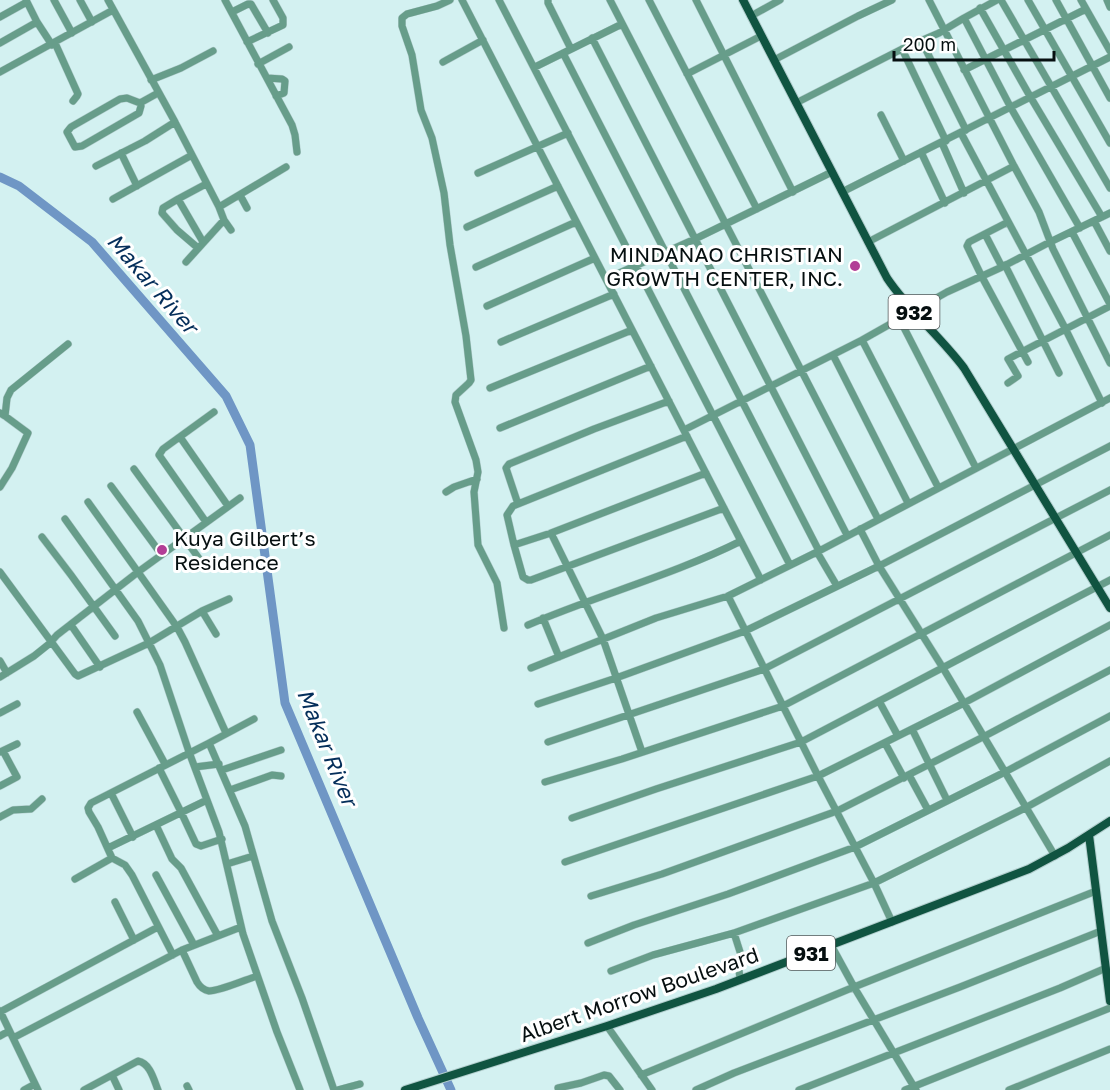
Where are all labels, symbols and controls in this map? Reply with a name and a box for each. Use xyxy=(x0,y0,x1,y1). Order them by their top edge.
scale bar xyxy=(894,24,1054,62)
text: 200 m xyxy=(903,33,956,55)
water label: Makar River xyxy=(102,227,206,341)
place label: MINDANAO CHRISTIAN GROWTH CENTER, INC. xyxy=(606,241,843,291)
marker: MINDANAO CHRISTIAN GROWTH CENTER, INC. xyxy=(848,259,862,273)
road number: 932 xyxy=(888,295,940,329)
place label: Kuya Gilbert’s Residence xyxy=(174,525,316,575)
marker: Kuya Gilbert’s Residence xyxy=(155,543,169,557)
water label: Makar River xyxy=(292,684,365,813)
road number: 931 xyxy=(787,936,835,970)
street label: Albert Morrow Boulevard xyxy=(516,941,762,1047)

